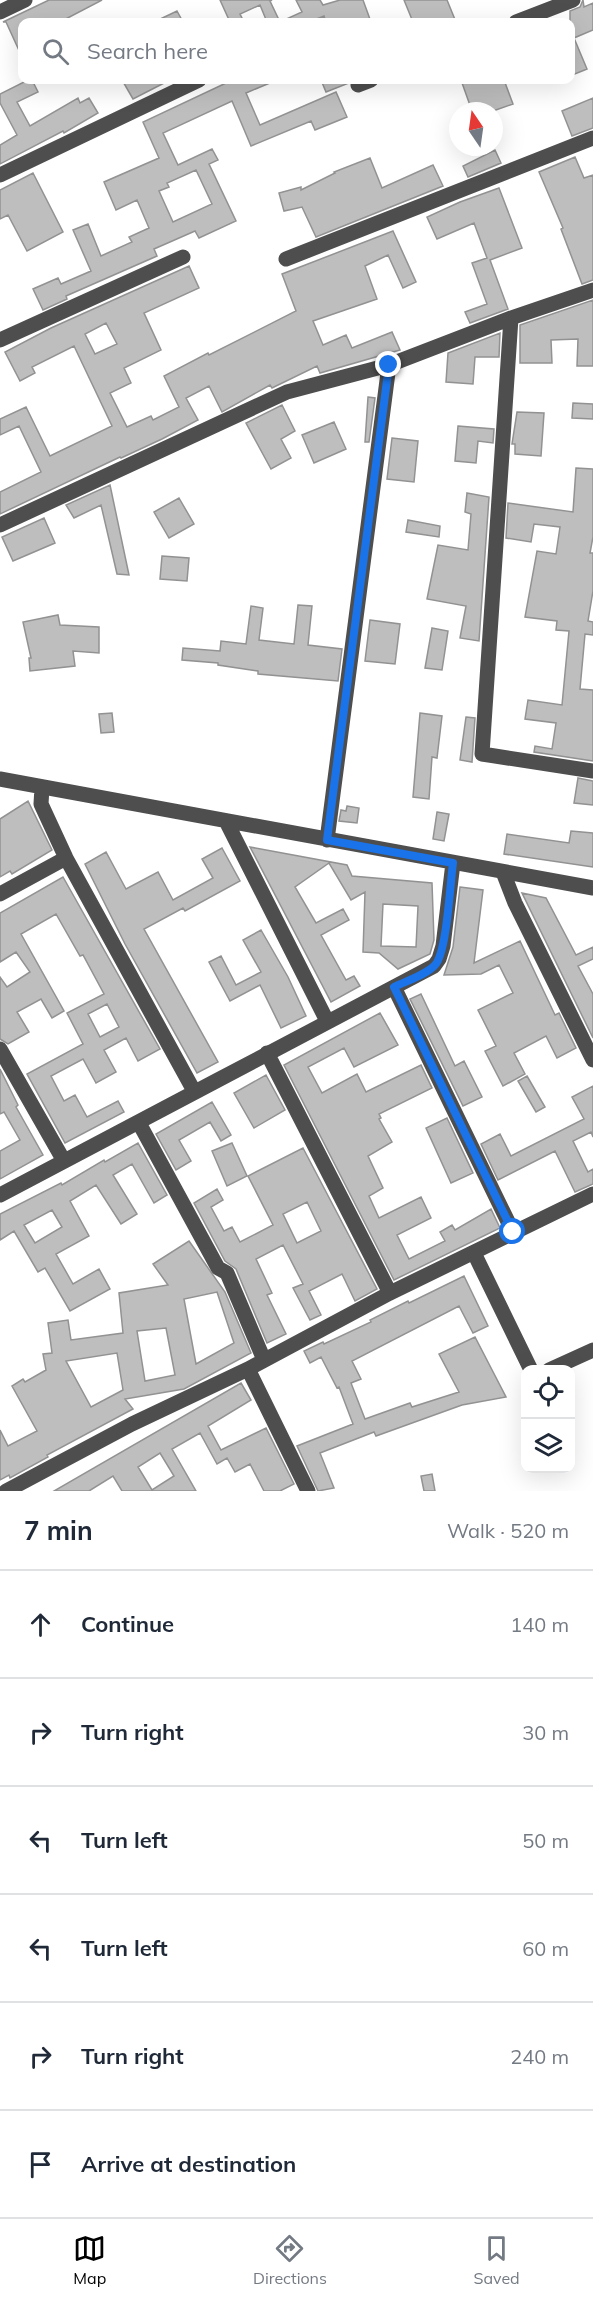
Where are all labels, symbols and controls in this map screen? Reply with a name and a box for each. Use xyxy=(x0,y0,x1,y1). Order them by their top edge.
search box xyxy=(18,18,575,84)
icon: search xyxy=(39,35,72,68)
text: Search here xyxy=(87,37,208,65)
north arrow xyxy=(449,102,503,156)
route end xyxy=(375,351,401,377)
route start xyxy=(499,1218,525,1244)
map controls xyxy=(521,1365,575,1473)
button: locate xyxy=(521,1365,575,1419)
button: layers xyxy=(521,1419,575,1473)
text: 7 min xyxy=(24,1514,93,1547)
text: Walk · 520 m xyxy=(447,1518,569,1543)
icon: ahead xyxy=(24,1608,57,1641)
text: Continue xyxy=(81,1610,174,1638)
text: 140 m xyxy=(510,1612,569,1637)
icon: right xyxy=(24,1716,57,1749)
text: Turn right xyxy=(81,1718,184,1746)
text: 30 m xyxy=(522,1720,569,1745)
icon: left xyxy=(24,1824,57,1857)
text: Turn left xyxy=(81,1826,168,1854)
text: 50 m xyxy=(522,1828,569,1853)
icon: left xyxy=(24,1932,57,1965)
text: Turn left xyxy=(81,1934,168,1962)
text: 60 m xyxy=(522,1936,569,1961)
icon: right xyxy=(24,2040,57,2073)
text: Turn right xyxy=(81,2042,184,2070)
text: 240 m xyxy=(510,2044,569,2069)
icon: arrive xyxy=(24,2148,57,2181)
text: Arrive at destination xyxy=(81,2150,296,2178)
tab: Map xyxy=(73,2232,106,2288)
tab: Directions xyxy=(253,2232,327,2288)
tab: Saved xyxy=(474,2232,520,2288)

